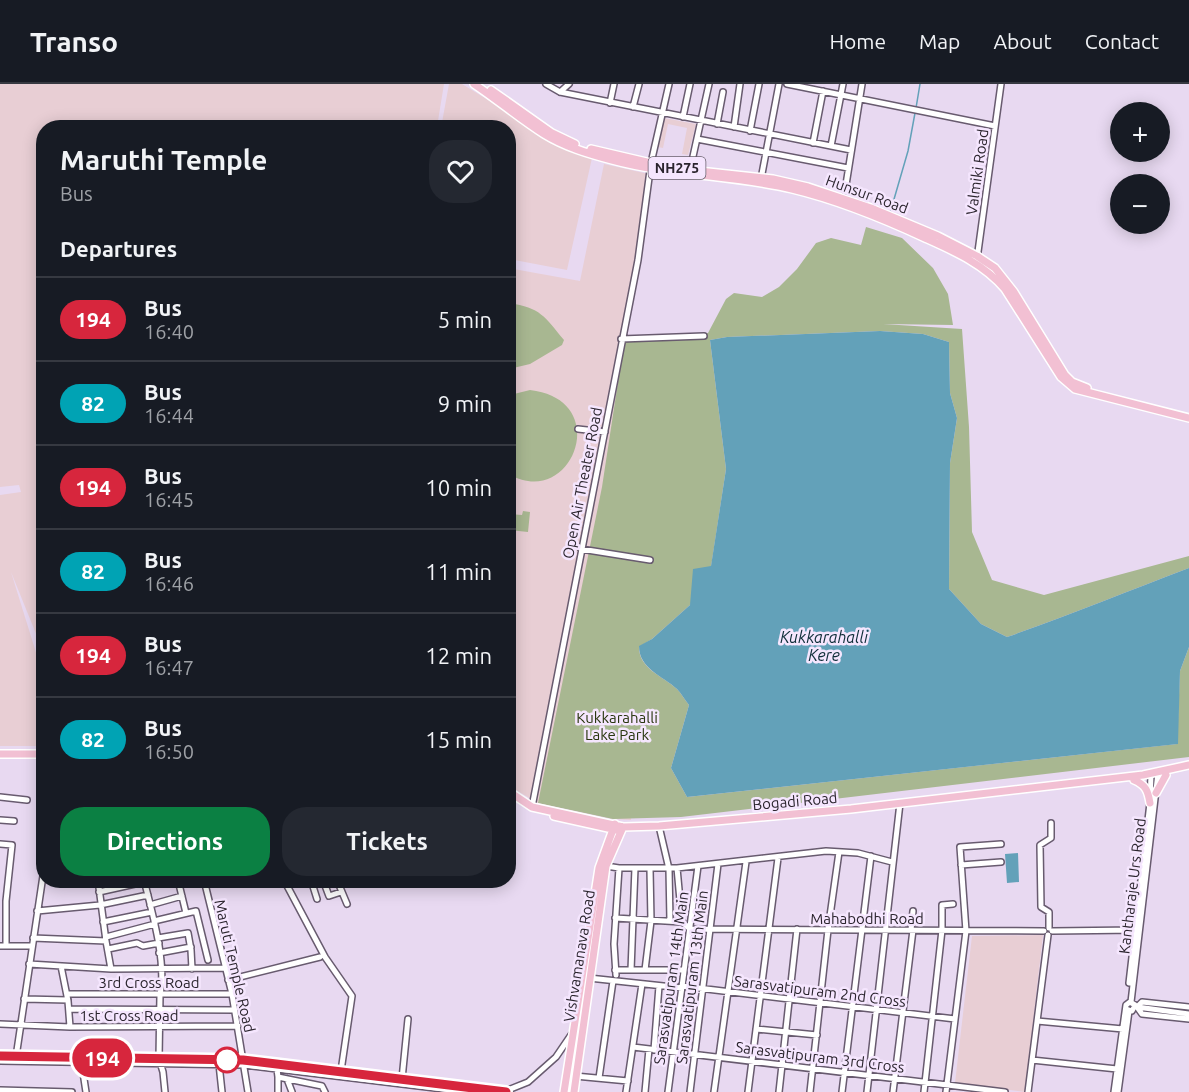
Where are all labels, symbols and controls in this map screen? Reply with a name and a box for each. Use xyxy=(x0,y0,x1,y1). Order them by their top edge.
text: Transo xyxy=(30,26,118,57)
text: Home xyxy=(829,29,886,53)
text: Map xyxy=(919,29,960,53)
text: About xyxy=(993,29,1052,53)
text: Contact xyxy=(1085,29,1159,53)
map controls xyxy=(1110,102,1170,234)
button: + xyxy=(1110,102,1170,162)
street label: Valmiki Road xyxy=(963,128,991,216)
button: heart xyxy=(429,140,492,203)
text: Maruthi Temple xyxy=(60,144,267,175)
road number: NH275 xyxy=(648,157,706,179)
street label: Hunsur Road xyxy=(824,171,910,217)
button: − xyxy=(1110,174,1170,234)
text: Bus xyxy=(60,182,93,205)
text: Departures xyxy=(60,236,177,261)
text: Bus xyxy=(144,295,182,320)
text: 194 xyxy=(75,307,111,331)
text: 5 min xyxy=(438,307,492,332)
text: 16:40 xyxy=(144,320,194,343)
text: Bus xyxy=(144,379,182,404)
text: 82 xyxy=(81,391,105,415)
text: 9 min xyxy=(438,391,492,416)
text: 16:44 xyxy=(144,404,194,427)
street label: Open Air Theater Road xyxy=(559,406,605,560)
text: Bus xyxy=(144,463,182,488)
text: 194 xyxy=(75,475,111,499)
text: 10 min xyxy=(425,475,492,500)
text: 16:45 xyxy=(144,488,194,511)
text: Bus xyxy=(144,547,182,572)
text: 82 xyxy=(81,559,105,583)
text: 11 min xyxy=(425,559,492,584)
text: 16:46 xyxy=(144,572,194,595)
water label: Kukkarahalli Kere xyxy=(780,628,869,664)
text: Bus xyxy=(144,631,182,656)
text: 194 xyxy=(75,643,111,667)
text: 12 min xyxy=(425,643,492,668)
text: 16:47 xyxy=(144,656,194,679)
park label: Kukkarahalli Lake Park xyxy=(576,709,658,743)
text: Bus xyxy=(144,715,182,740)
text: 82 xyxy=(81,727,105,751)
text: 15 min xyxy=(425,727,492,752)
text: 16:50 xyxy=(144,740,194,763)
street label: Bogadi Road xyxy=(752,789,838,813)
button: Directions xyxy=(60,807,270,876)
button: Tickets xyxy=(282,807,492,876)
street label: Kantharaje Urs Road xyxy=(1115,817,1149,955)
street label: Vishvamanava Road xyxy=(560,889,598,1023)
street label: Sarasvatipuram 13th Main xyxy=(673,889,711,1065)
street label: Sarasvatipuram 14th Main xyxy=(650,890,692,1066)
street label: Maruti Temple Road xyxy=(211,898,259,1034)
street label: Mahabodhi Road xyxy=(810,910,924,927)
street label: Sarasvatipuram 2nd Cross xyxy=(733,972,907,1010)
street label: 3rd Cross Road xyxy=(98,974,200,991)
street label: 1st Cross Road xyxy=(80,1007,178,1024)
line badge: 194 xyxy=(68,1038,136,1078)
street label: Sarasvatipuram 3rd Cross xyxy=(735,1038,905,1076)
text: 194 xyxy=(84,1046,120,1070)
unlabelled marker xyxy=(214,1047,240,1073)

